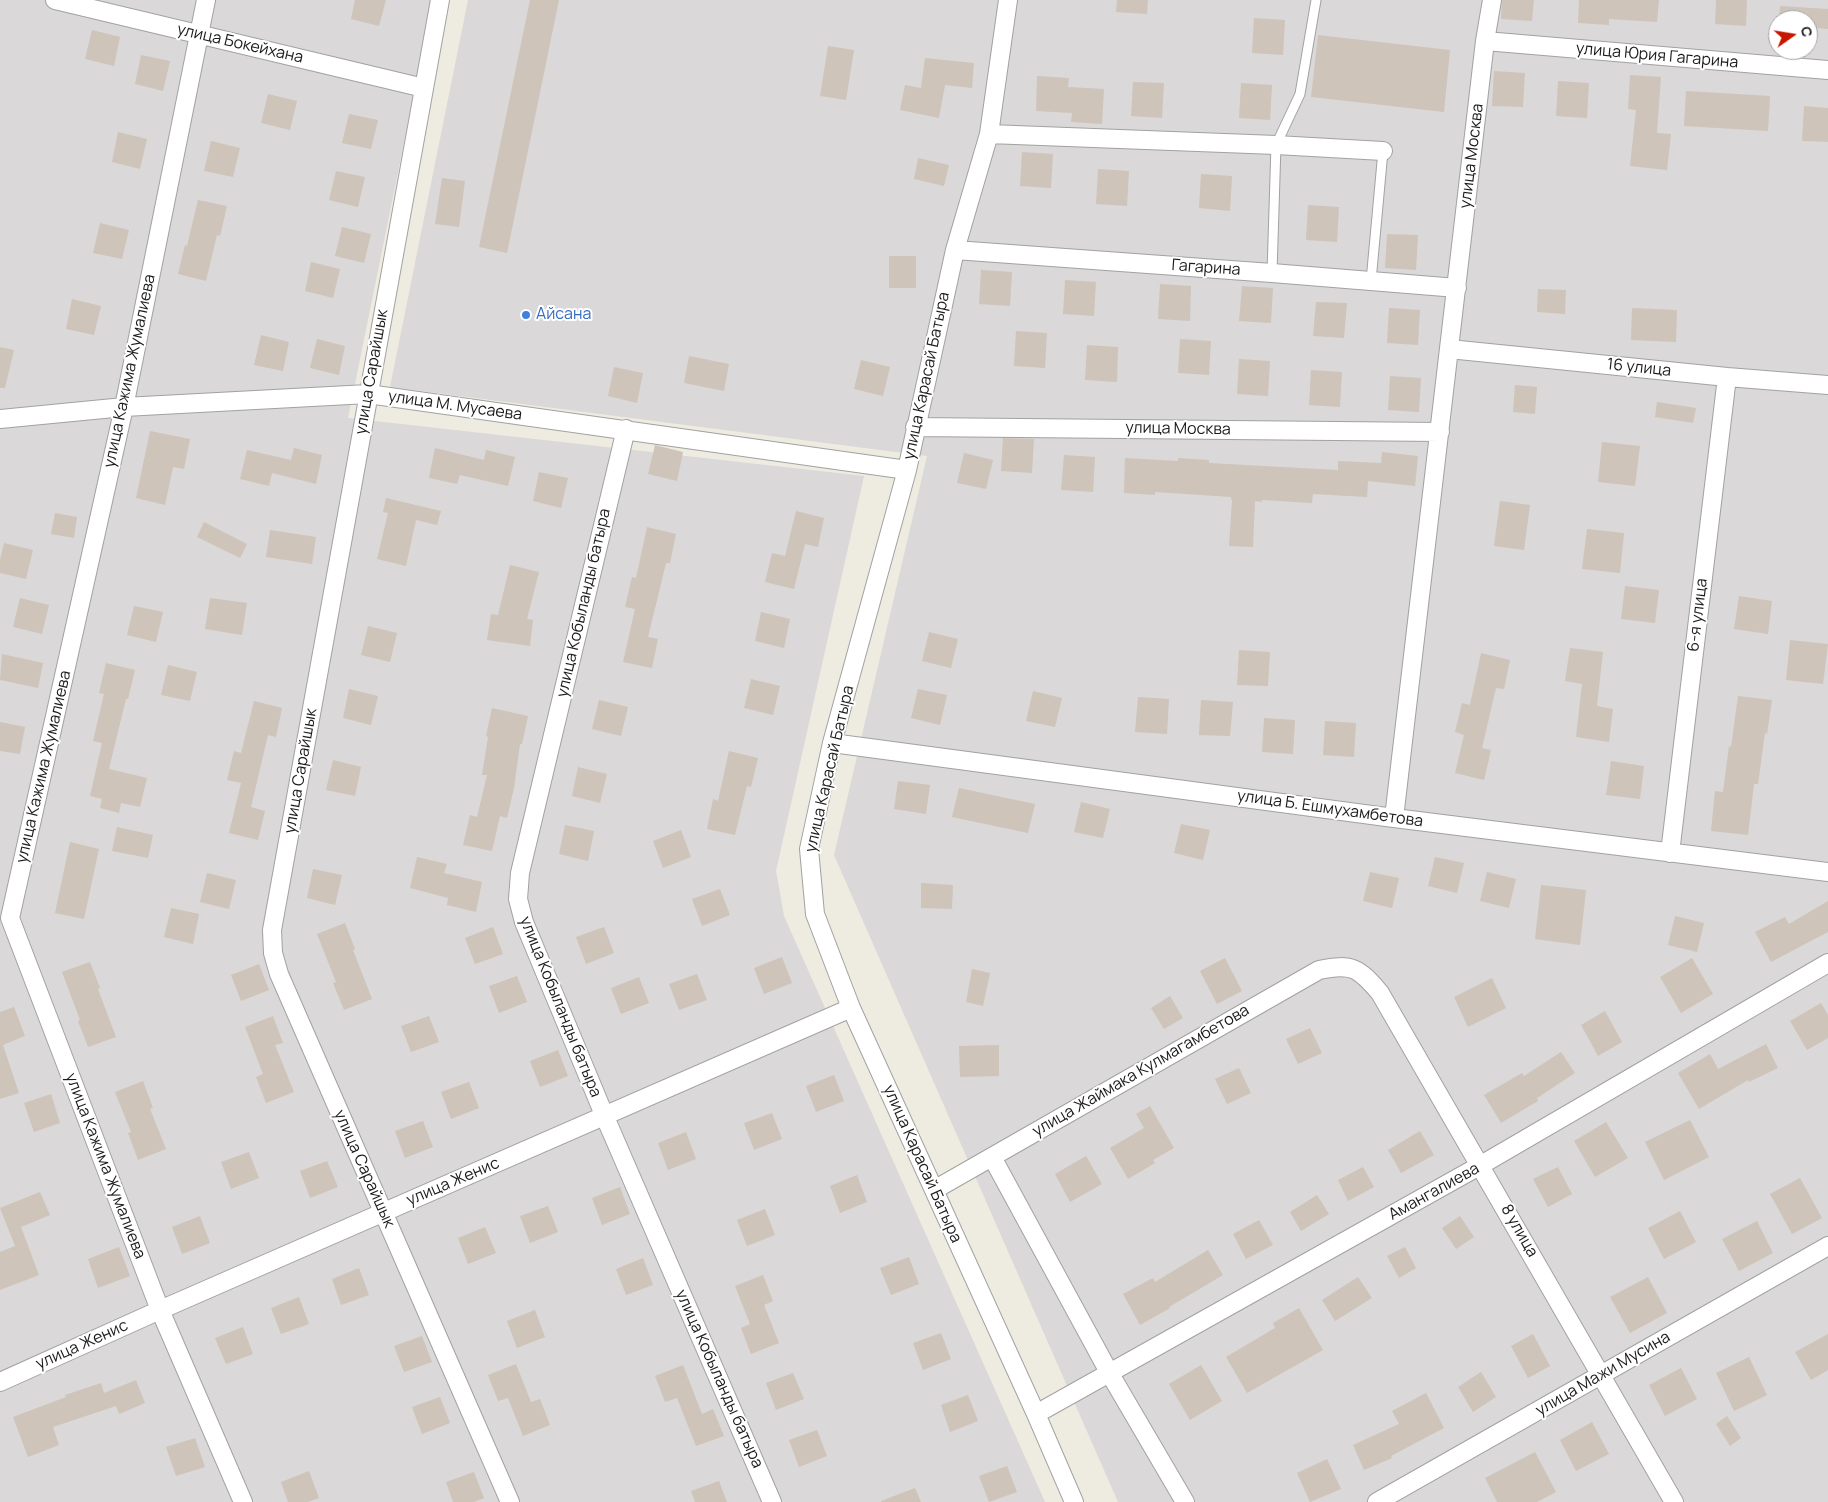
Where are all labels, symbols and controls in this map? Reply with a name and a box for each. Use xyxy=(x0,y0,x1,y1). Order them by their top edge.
north arrow xyxy=(1768,10,1818,60)
street label: улица Бокейхана xyxy=(175,20,305,68)
text: С xyxy=(1797,25,1818,39)
street label: улица Юрия Гагарина xyxy=(1575,39,1739,73)
street label: улица Москва xyxy=(1456,102,1488,210)
street label: Гагарина xyxy=(1171,256,1241,280)
street label: улица Кажима Жумалиева xyxy=(100,273,160,469)
street label: улица Карасай Батыра xyxy=(900,290,954,462)
place label: Айсана xyxy=(536,305,591,325)
street label: улица Сарайшык xyxy=(352,308,392,436)
marker: Айсана xyxy=(520,309,532,321)
street label: 16 улица xyxy=(1606,355,1672,381)
street label: улица М. Мусаева xyxy=(387,387,523,425)
street label: улица Москва xyxy=(1125,418,1231,440)
street label: улица Кобыланды батыра xyxy=(553,507,615,699)
street label: 6-я улица xyxy=(1684,577,1712,653)
street label: улица Кажима Жумалиева xyxy=(12,669,76,865)
street label: улица Карасай Батыра xyxy=(801,684,859,854)
street label: улица Сарайшык xyxy=(281,707,321,835)
street label: улица Б. Ешмухамбетова xyxy=(1236,786,1424,832)
street label: улица Кобыланды батыра xyxy=(515,914,605,1100)
street label: улица Жаймака Кулмагамбетова xyxy=(1029,1001,1253,1141)
street label: улица Кажима Жумалиева xyxy=(61,1070,149,1262)
street label: улица Карасай Батыра xyxy=(878,1082,966,1246)
street label: улица Сарайшык xyxy=(329,1107,399,1231)
street label: улица Женис xyxy=(404,1154,502,1210)
street label: Амангалиева xyxy=(1385,1159,1483,1225)
street label: 8 улица xyxy=(1496,1201,1542,1261)
street label: улица Кобыланды батыра xyxy=(671,1287,767,1471)
street label: улица Женис xyxy=(33,1316,131,1374)
street label: улица Мажи Мусина xyxy=(1532,1328,1674,1420)

